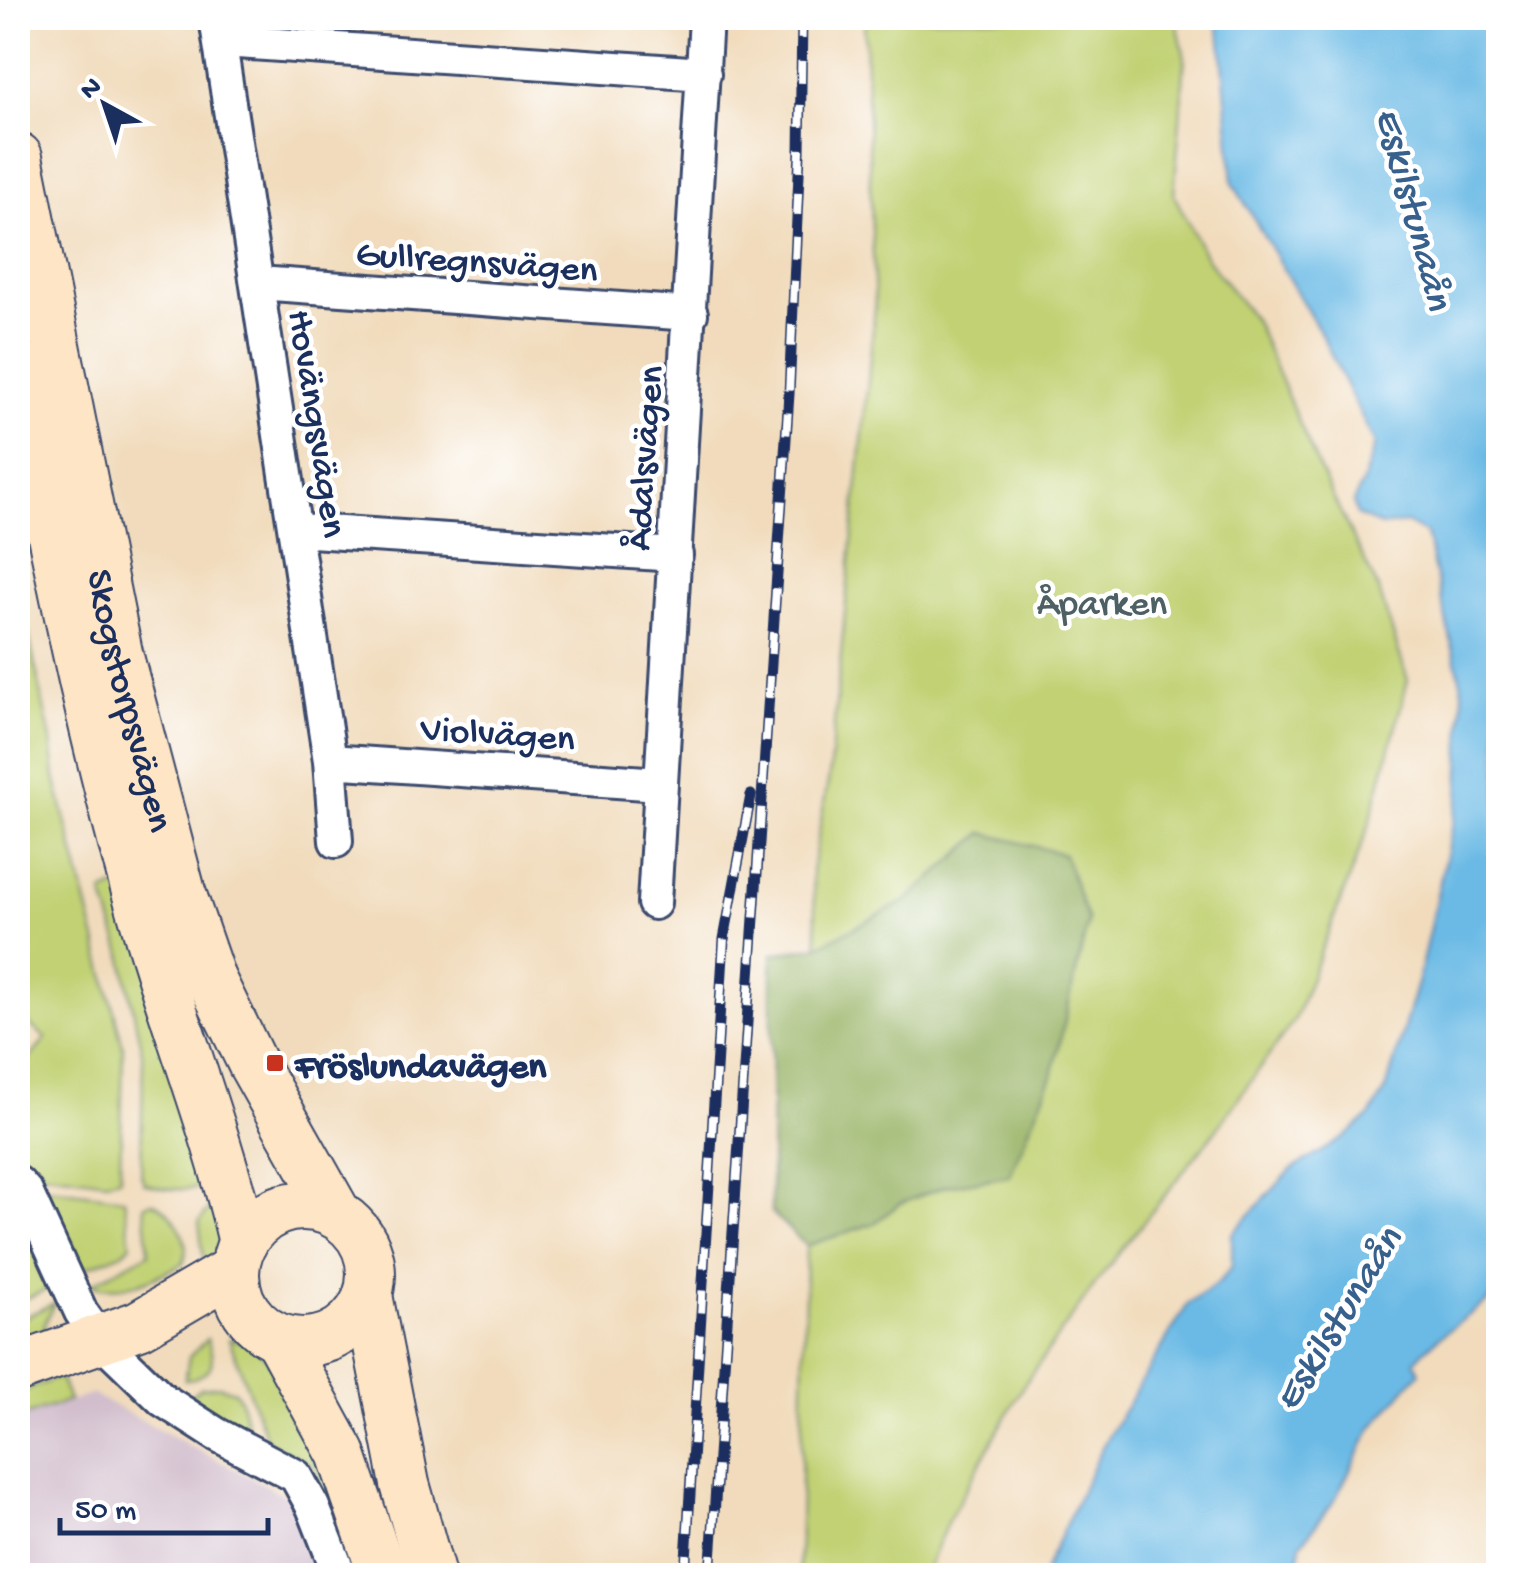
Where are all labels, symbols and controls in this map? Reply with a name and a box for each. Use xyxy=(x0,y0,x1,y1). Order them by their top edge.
north arrow xyxy=(55,55,155,155)
text: N xyxy=(74,71,109,108)
water label: Eskilstunaån xyxy=(1361,104,1460,317)
street label: Gullregnsvägen xyxy=(354,235,599,295)
street label: Hovängsvägen xyxy=(274,307,354,541)
street label: Ådalsvägen xyxy=(620,364,676,552)
street label: Skogstorpsvägen xyxy=(74,566,180,837)
park label: Åparken xyxy=(1037,584,1167,628)
street label: Violvägen xyxy=(418,710,576,764)
place label: Fröslundavägen xyxy=(294,1047,547,1091)
marker: Fröslundavägen xyxy=(264,1052,286,1074)
water label: Eskilstunaån xyxy=(1266,1219,1416,1421)
scale bar xyxy=(60,1473,268,1535)
text: 50 m xyxy=(75,1495,136,1530)

